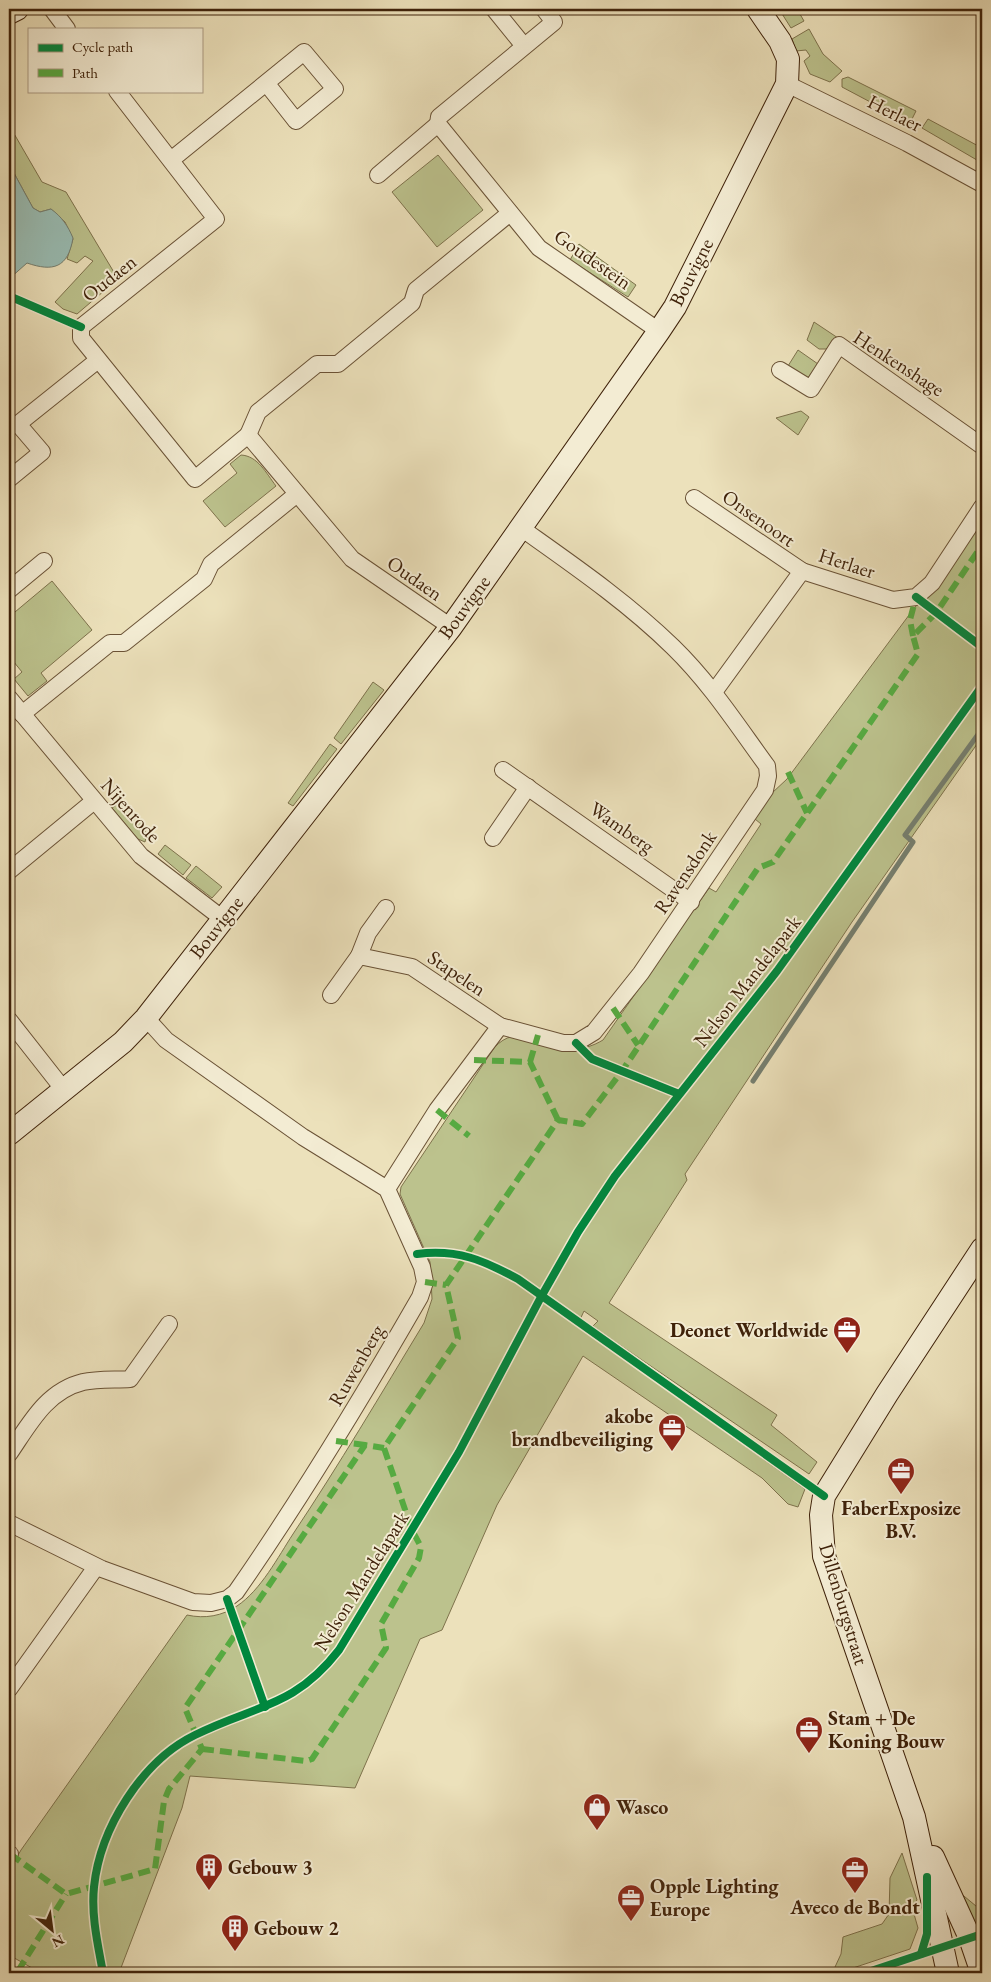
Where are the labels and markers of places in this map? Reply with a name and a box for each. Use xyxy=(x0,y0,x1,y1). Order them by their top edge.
office icon: Deonet Worldwide xyxy=(832,1315,862,1354)
place label: Deonet Worldwide xyxy=(670,1317,828,1343)
place label: akobe brandbeveiliging xyxy=(511,1403,654,1452)
office icon: akobe brandbeveiliging xyxy=(657,1413,687,1452)
office icon: FaberExposize B.V. xyxy=(886,1456,916,1495)
place label: FaberExposize B.V. xyxy=(841,1495,961,1544)
place label: Stam + De Koning Bouw xyxy=(828,1705,945,1754)
office icon: Stam + De Koning Bouw xyxy=(794,1715,824,1754)
shop icon: Wasco xyxy=(582,1792,612,1831)
place label: Wasco xyxy=(616,1794,668,1820)
building icon: Gebouw 3 xyxy=(194,1852,224,1891)
place label: Gebouw 3 xyxy=(228,1854,313,1880)
office icon: Aveco de Bondt xyxy=(840,1855,870,1894)
place label: Opple Lighting Europe xyxy=(650,1873,780,1922)
office icon: Opple Lighting Europe xyxy=(616,1883,646,1922)
place label: Aveco de Bondt xyxy=(789,1894,920,1920)
building icon: Gebouw 2 xyxy=(220,1913,250,1952)
place label: Gebouw 2 xyxy=(254,1915,339,1941)

